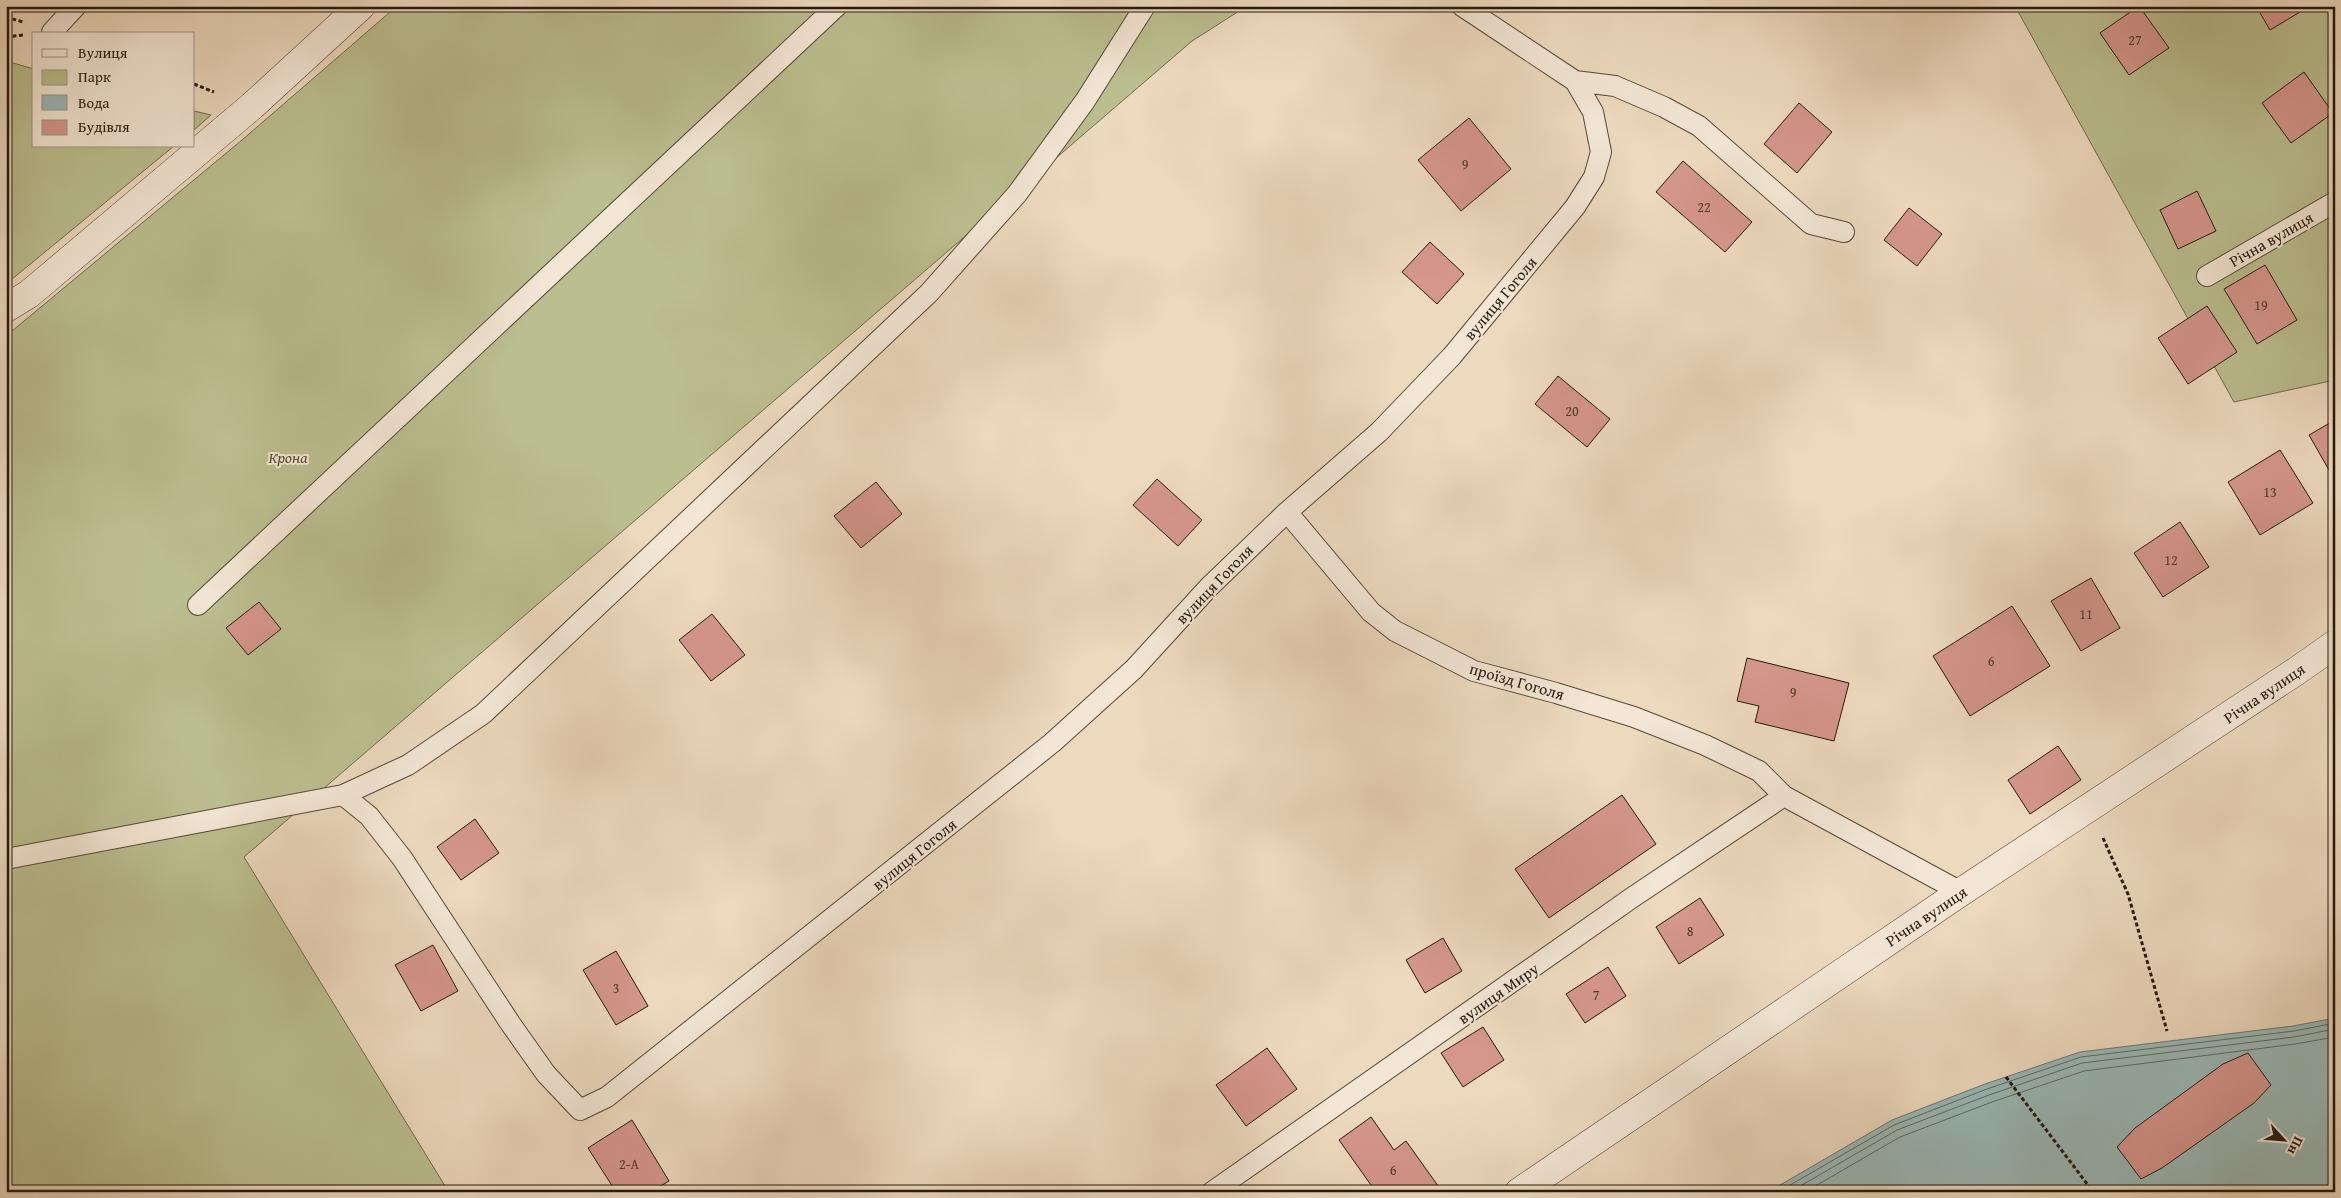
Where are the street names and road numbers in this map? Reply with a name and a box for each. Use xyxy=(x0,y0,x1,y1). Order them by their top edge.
street label: Річна вулиця xyxy=(2224,205,2318,273)
street label: вулиця Гоголя xyxy=(1458,251,1542,345)
street label: вулиця Гоголя xyxy=(1170,539,1258,629)
street label: проїзд Гоголя xyxy=(1467,656,1567,706)
street label: Річна вулиця xyxy=(2219,657,2309,729)
street label: вулиця Гоголя xyxy=(867,812,961,896)
street label: Річна вулиця xyxy=(1881,880,1971,952)
street label: вулиця Миру xyxy=(1453,956,1543,1030)

